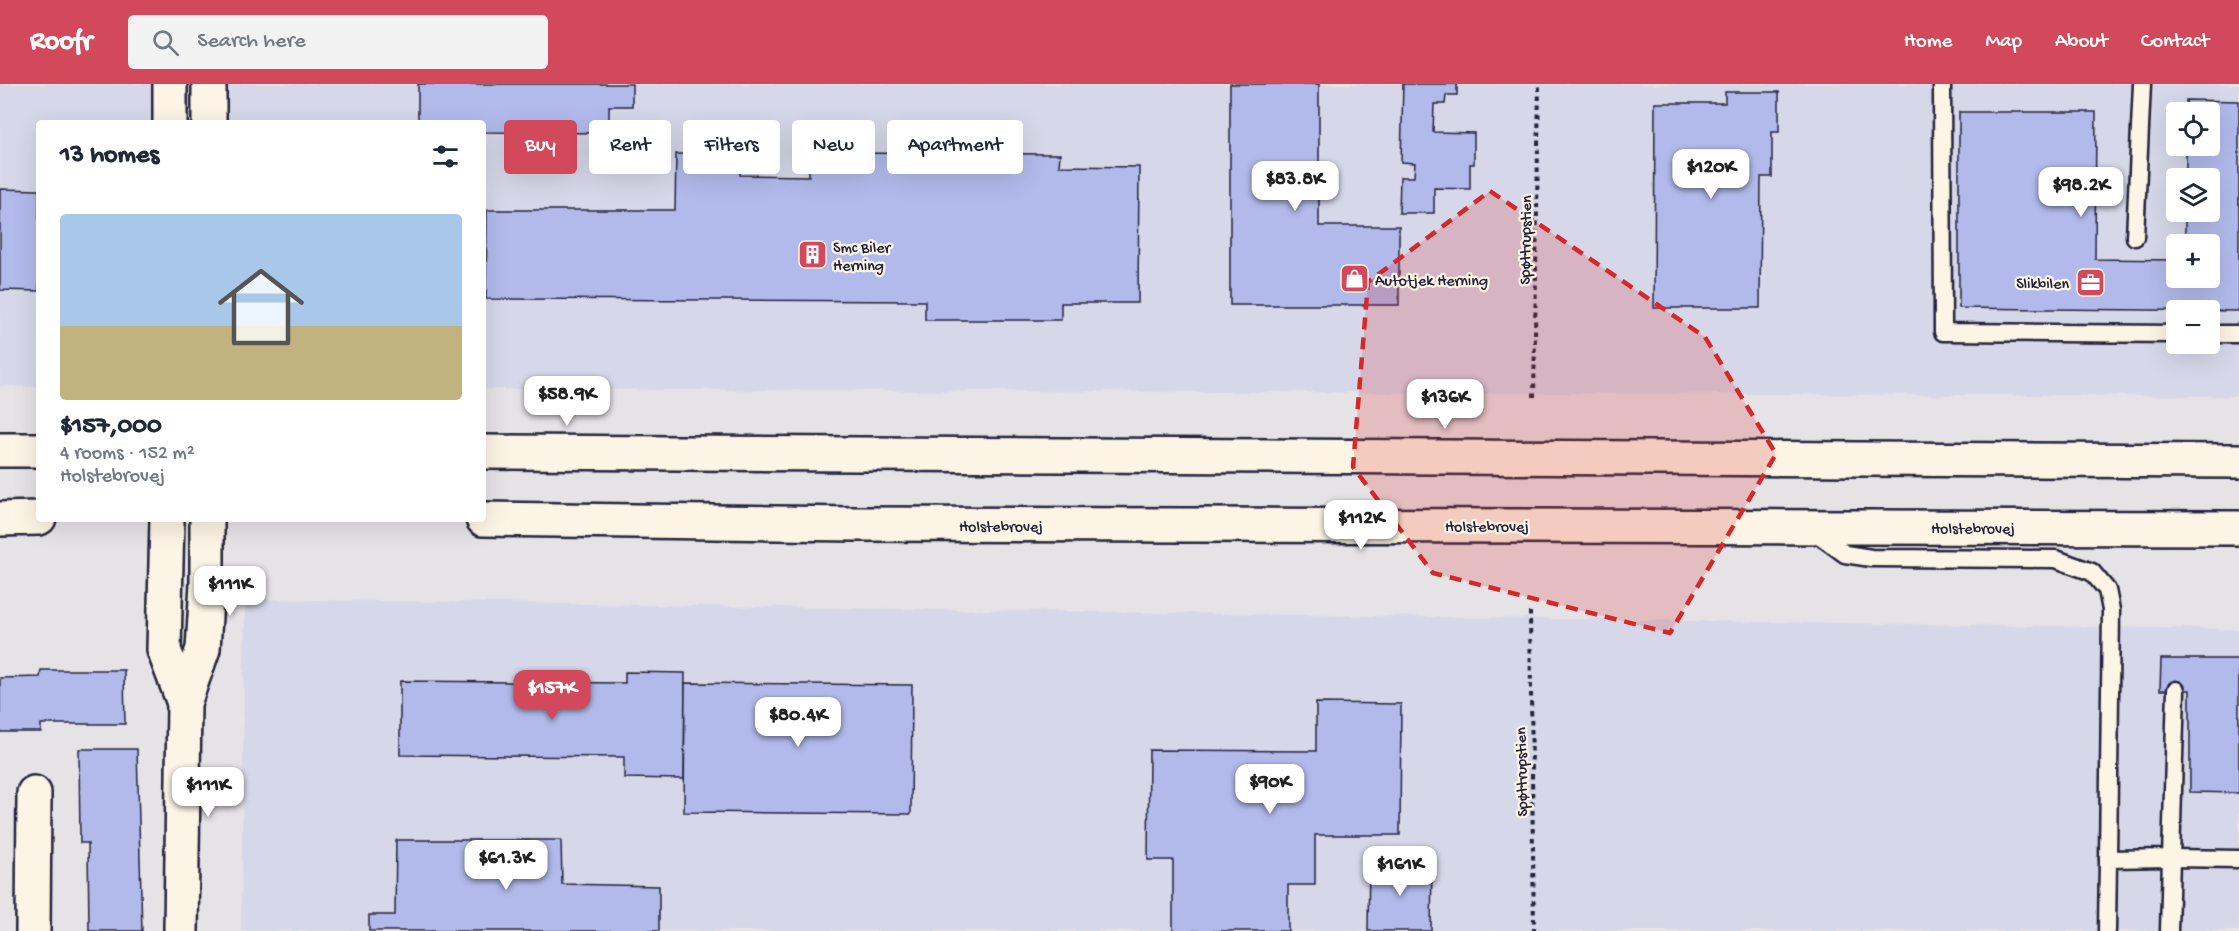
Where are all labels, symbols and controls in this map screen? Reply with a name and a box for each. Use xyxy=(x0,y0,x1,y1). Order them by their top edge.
search box xyxy=(128,15,548,69)
text: Roofr xyxy=(30,26,92,59)
icon: search xyxy=(149,26,182,59)
text: Search here xyxy=(197,29,306,55)
text: Home xyxy=(1904,30,1952,55)
text: Map xyxy=(1985,30,2022,55)
text: About xyxy=(2055,30,2108,55)
text: Contact xyxy=(2141,30,2209,55)
map controls xyxy=(2166,102,2220,354)
button: locate xyxy=(2166,102,2220,156)
chip: Buy xyxy=(504,120,577,174)
chip: Rent xyxy=(589,120,671,174)
chip: Filters xyxy=(683,120,780,174)
chip: New xyxy=(792,120,875,174)
chip: Apartment xyxy=(887,120,1023,174)
icon: filters xyxy=(429,140,462,173)
text: 13 homes xyxy=(60,141,159,172)
pin: $120K xyxy=(1669,149,1753,200)
text: $120K xyxy=(1686,157,1736,180)
pin: $83.8K xyxy=(1246,161,1344,212)
pin: $98.2K xyxy=(2032,167,2130,218)
button: layers xyxy=(2166,168,2220,222)
text: $83.8K xyxy=(1266,169,1324,192)
text: $98.2K xyxy=(2052,175,2110,198)
street label: Spøttrupstien xyxy=(1517,195,1538,285)
button: + xyxy=(2166,234,2220,288)
building icon: Smc Biler Herning xyxy=(796,239,828,271)
place label: Smc Biler Herning xyxy=(833,240,891,277)
icon: home xyxy=(207,253,315,361)
shop icon: Autotjek Herning xyxy=(1338,263,1370,295)
office icon: Slikbilen xyxy=(2074,266,2106,298)
place label: Autotjek Herning xyxy=(1375,273,1488,292)
place label: Slikbilen xyxy=(2016,276,2069,295)
button: − xyxy=(2166,300,2220,354)
pin: $58.9K xyxy=(518,376,616,427)
pin: $136K xyxy=(1403,379,1487,430)
text: $58.9K xyxy=(538,384,596,407)
text: $136K xyxy=(1421,387,1469,410)
text: $157,000 xyxy=(60,412,162,443)
text: 4 rooms · 152 m² xyxy=(60,443,195,466)
text: Holstebrovej xyxy=(60,466,165,489)
pin: $112K xyxy=(1319,500,1403,551)
text: $112K xyxy=(1338,508,1384,531)
street label: Holstebrovej xyxy=(959,519,1043,538)
street label: Holstebrovej xyxy=(1445,519,1529,538)
street label: Holstebrovej xyxy=(1931,521,2015,540)
pin: $111K xyxy=(188,566,272,617)
text: $111K xyxy=(208,574,252,597)
pin: $157K xyxy=(510,670,594,721)
text: $157K xyxy=(528,678,577,701)
pin: $80.4K xyxy=(749,697,847,748)
text: $80.4K xyxy=(769,705,827,728)
street label: Spøttrupstien xyxy=(1513,727,1534,817)
pin: $90K xyxy=(1234,764,1306,815)
pin: $111K xyxy=(166,767,250,818)
text: $90K xyxy=(1249,772,1291,795)
text: $111K xyxy=(186,775,230,798)
pin: $61.3K xyxy=(457,840,555,891)
pin: $161K xyxy=(1358,846,1442,897)
text: $61.3K xyxy=(479,848,533,871)
text: $161K xyxy=(1377,854,1423,877)

